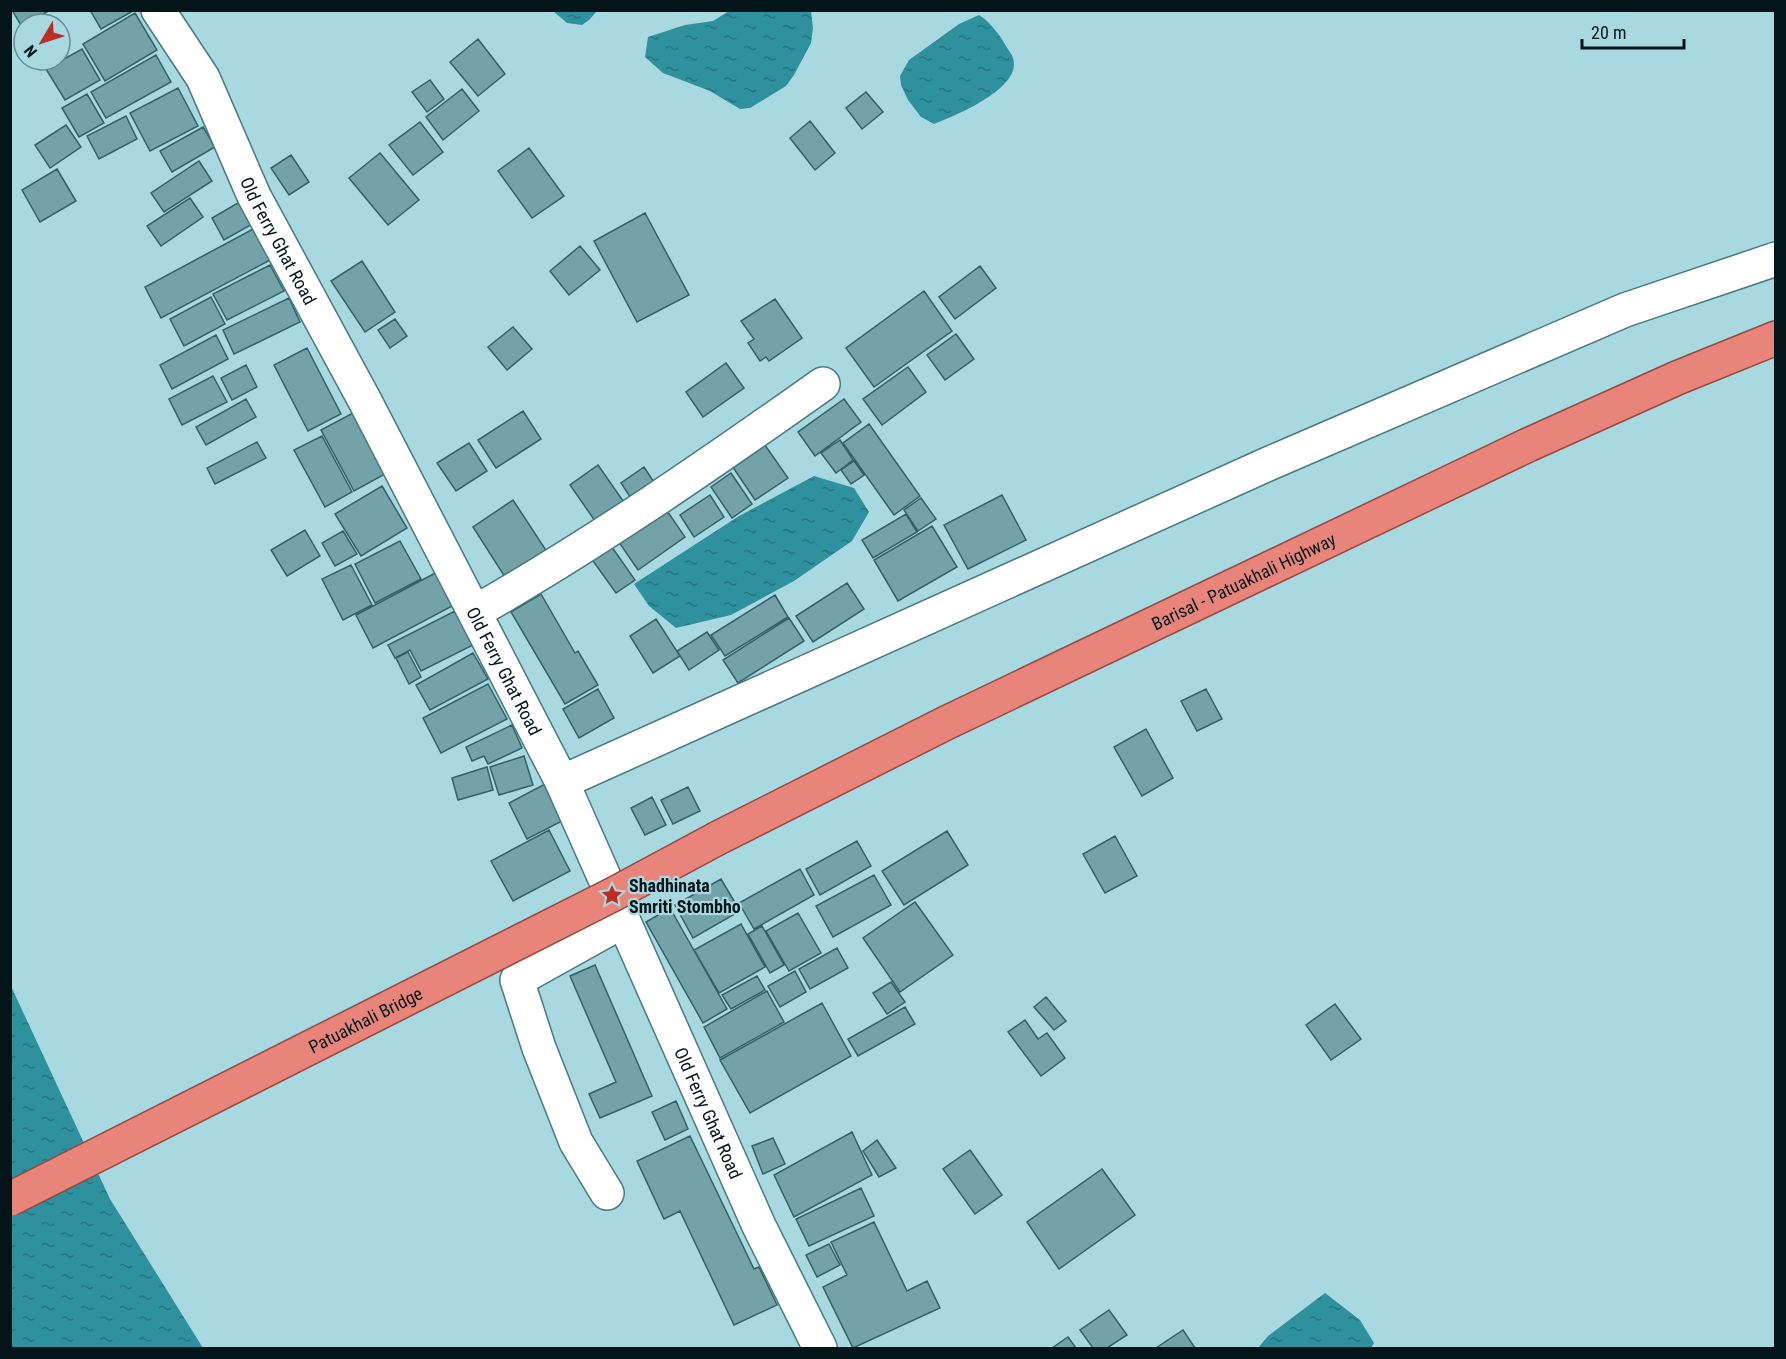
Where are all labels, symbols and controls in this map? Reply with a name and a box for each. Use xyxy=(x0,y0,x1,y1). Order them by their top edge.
north arrow xyxy=(12,12,72,72)
scale bar xyxy=(1582,12,1684,50)
text: 20 m xyxy=(1591,22,1626,43)
text: N xyxy=(20,41,41,61)
street label: Old Ferry Ghat Road xyxy=(237,174,321,308)
street label: Barisal - Patuakhali Highway xyxy=(1148,528,1339,634)
street label: Old Ferry Ghat Road xyxy=(463,603,546,738)
place label: Shadhinata Smriti Stombho xyxy=(629,875,741,917)
place icon: Shadhinata Smriti Stombho xyxy=(600,883,624,907)
street label: Patuakhali Bridge xyxy=(305,982,426,1057)
street label: Old Ferry Ghat Road xyxy=(671,1044,747,1182)

